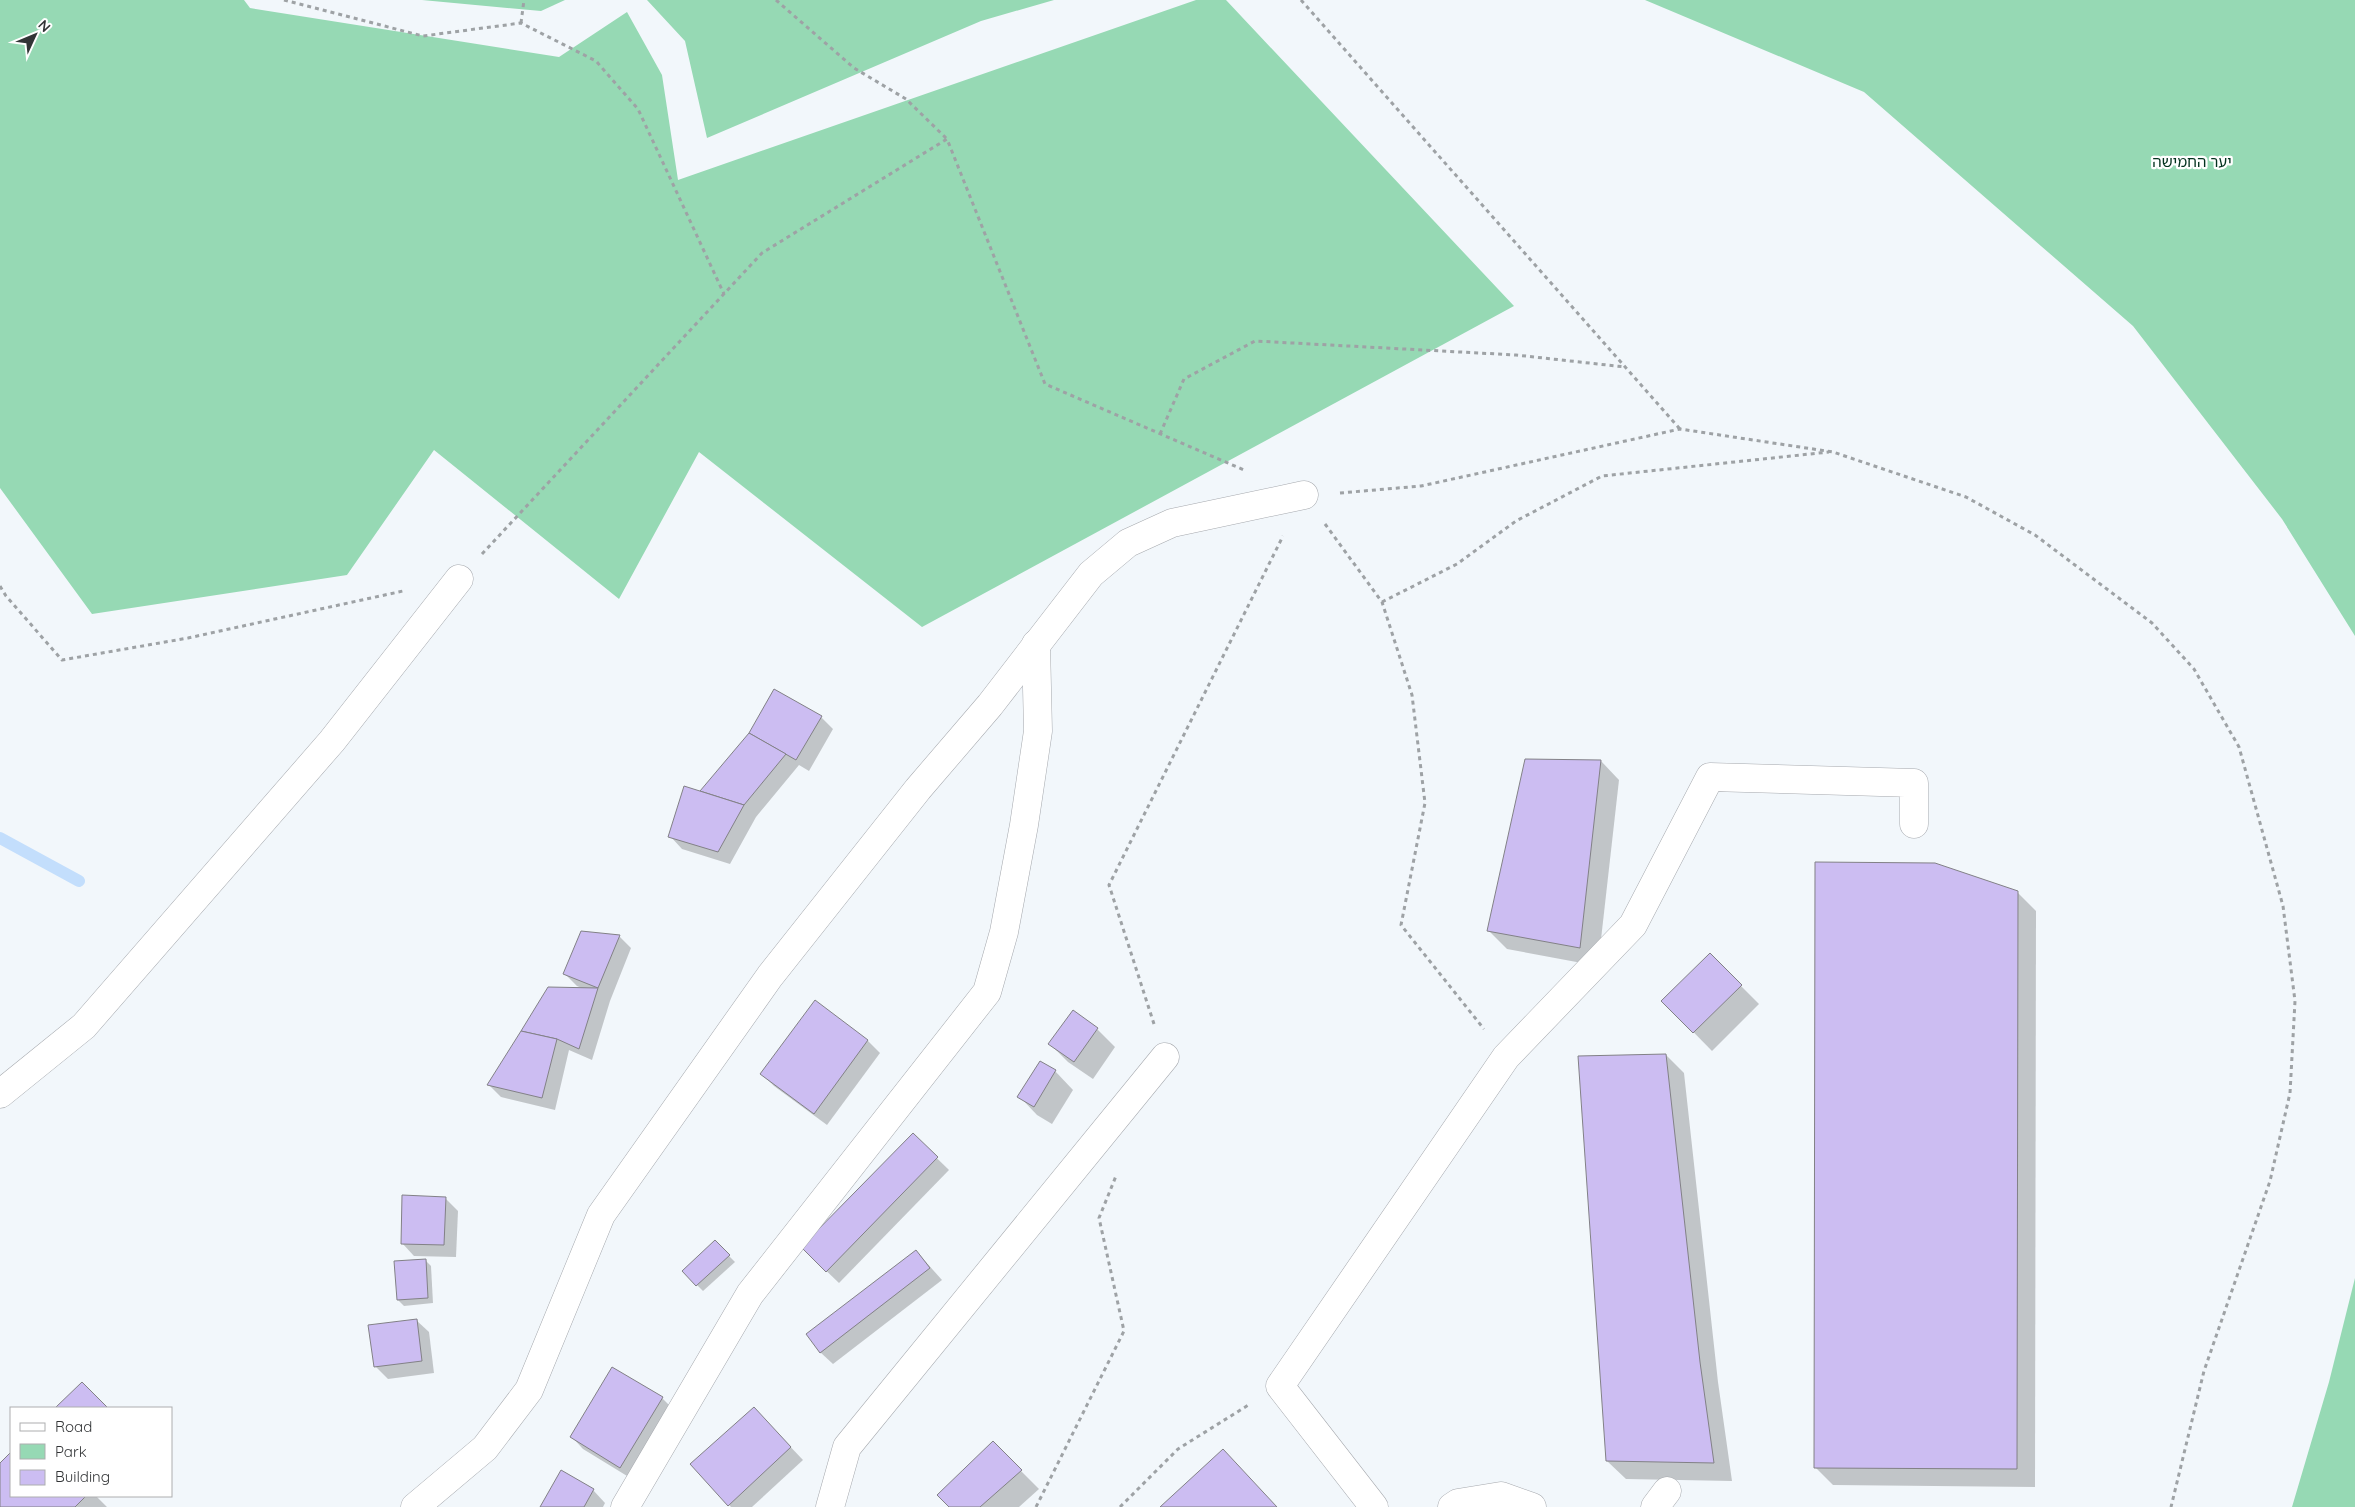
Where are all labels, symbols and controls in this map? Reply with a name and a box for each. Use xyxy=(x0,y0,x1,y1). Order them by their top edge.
north arrow xyxy=(10,10,60,60)
text: N xyxy=(34,16,54,36)
park label: יער החמישה xyxy=(2152,152,2232,171)
legend xyxy=(10,1407,172,1497)
text: Road xyxy=(55,1417,92,1436)
text: Park xyxy=(55,1442,87,1461)
text: Building xyxy=(55,1467,110,1486)

